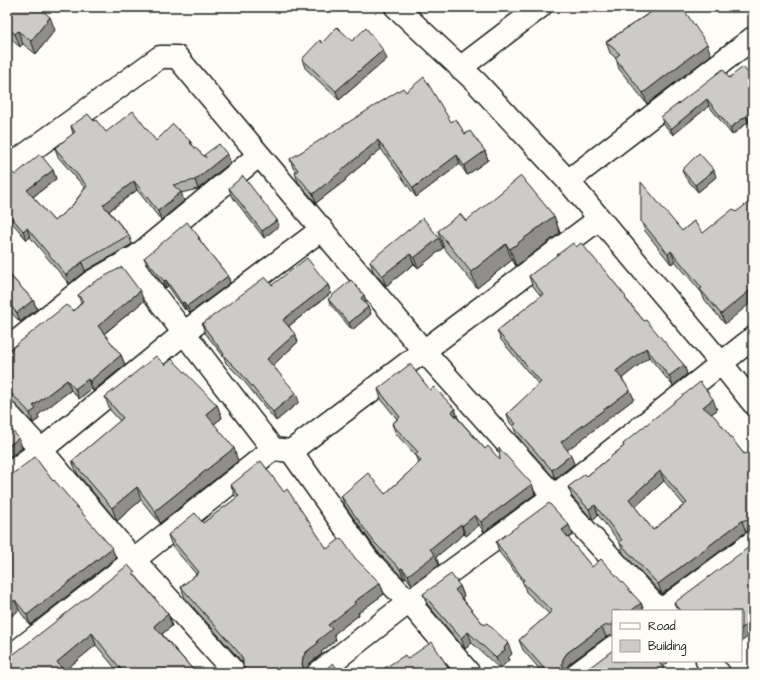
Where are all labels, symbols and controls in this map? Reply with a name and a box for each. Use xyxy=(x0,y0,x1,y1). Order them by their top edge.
legend xyxy=(612,610,742,662)
text: Road xyxy=(648,618,676,635)
text: Building xyxy=(648,638,686,656)

